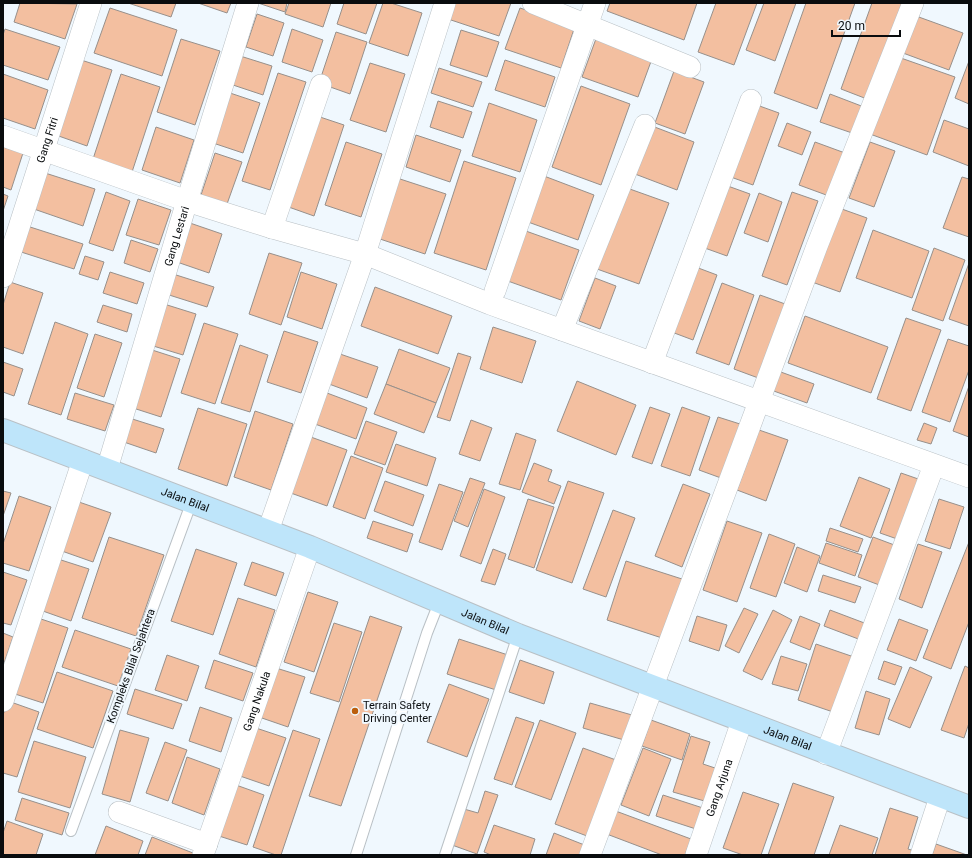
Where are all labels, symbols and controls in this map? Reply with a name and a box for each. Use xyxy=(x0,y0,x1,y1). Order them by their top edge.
scale bar xyxy=(832,12,900,38)
text: 20 m xyxy=(838,19,865,33)
street label: Gang Fitri xyxy=(34,115,60,164)
street label: Gang Lestari xyxy=(161,205,192,268)
street label: Jalan Bilal xyxy=(159,484,211,515)
street label: Jalan Bilal xyxy=(460,605,511,637)
street label: Kompleks Bilal Sejahtera xyxy=(104,607,158,725)
street label: Gang Nakula xyxy=(240,669,273,733)
place label: Terrain Safety Driving Center xyxy=(363,699,432,725)
marker: Terrain Safety Driving Center xyxy=(350,706,360,716)
street label: Jalan Bilal xyxy=(762,723,814,753)
street label: Gang Arjuna xyxy=(703,757,735,818)

